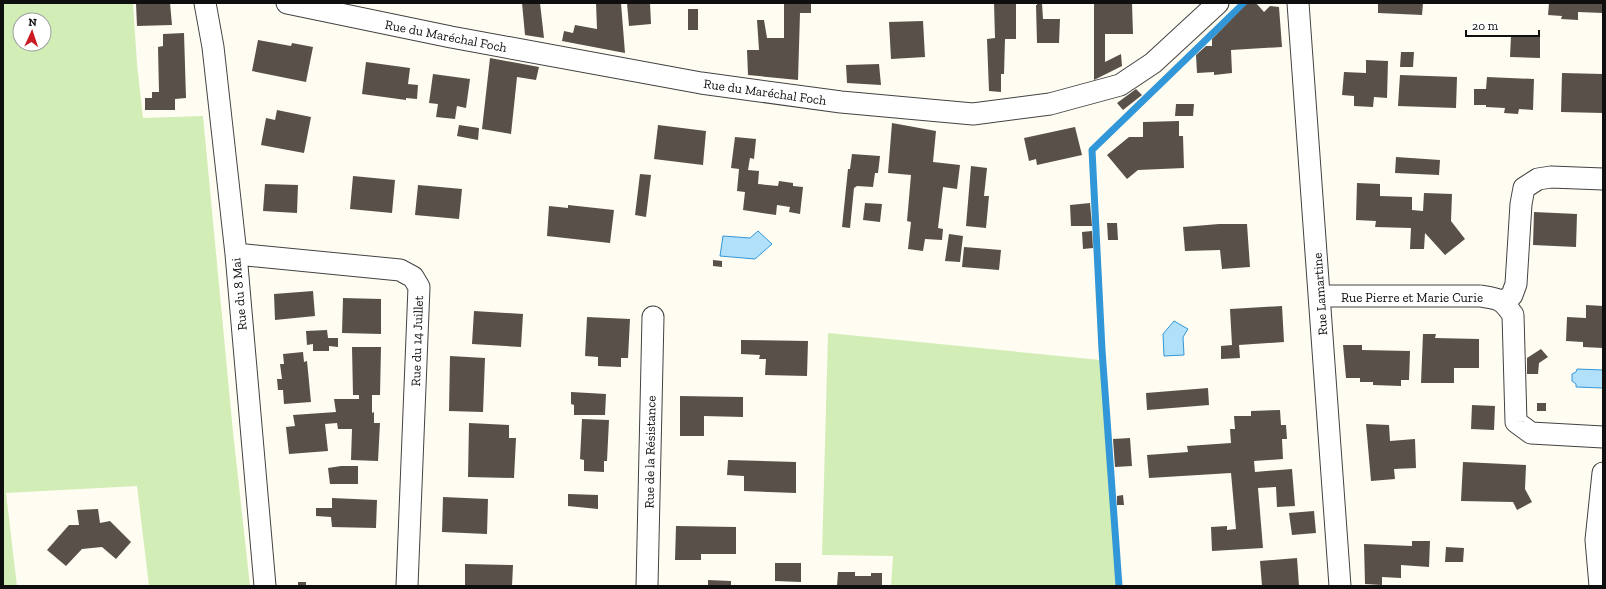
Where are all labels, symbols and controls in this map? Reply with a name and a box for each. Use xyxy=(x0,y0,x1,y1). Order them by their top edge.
north arrow xyxy=(12,12,52,52)
scale bar xyxy=(1466,12,1539,38)
text: N xyxy=(28,16,38,29)
street label: Rue du Maréchal Foch xyxy=(384,17,509,55)
text: 20 m xyxy=(1472,19,1499,33)
street label: Rue du Maréchal Foch xyxy=(703,76,828,108)
street label: Rue Lamartine xyxy=(1310,252,1330,336)
street label: Rue du 8 Mai xyxy=(228,257,250,331)
street label: Rue Pierre et Marie Curie xyxy=(1341,290,1483,305)
street label: Rue du 14 Juillet xyxy=(408,295,426,387)
street label: Rue de la Résistance xyxy=(642,395,658,509)

